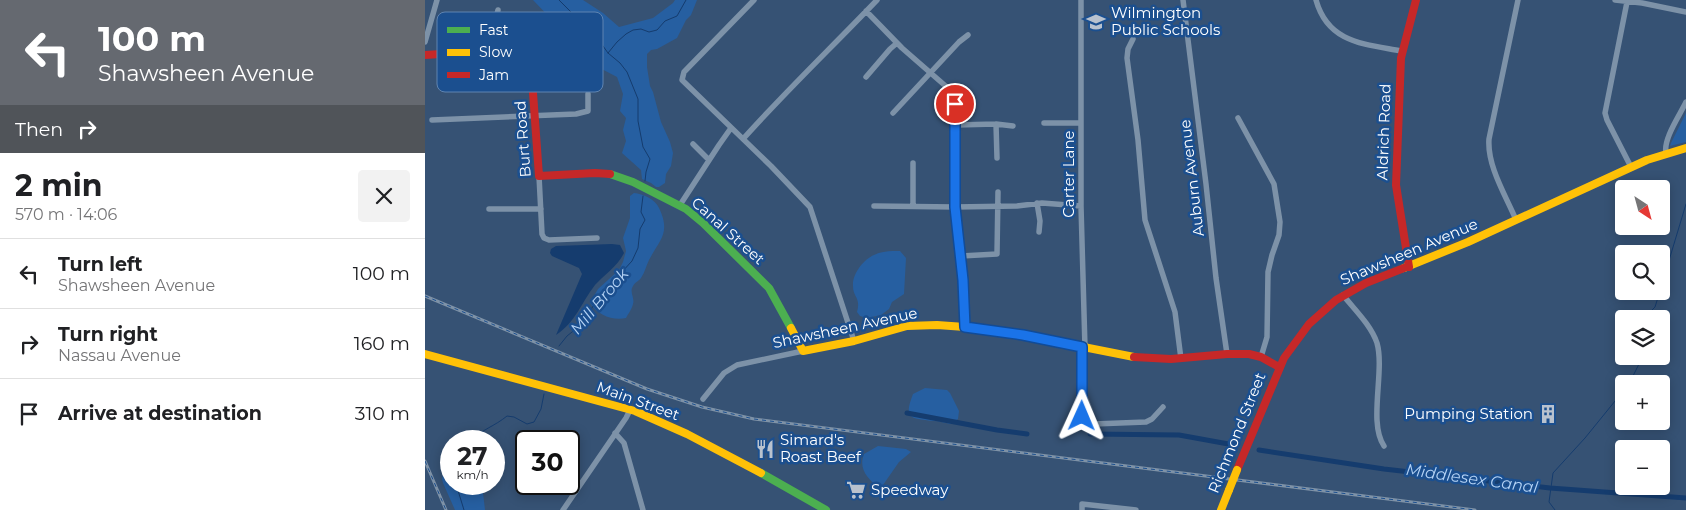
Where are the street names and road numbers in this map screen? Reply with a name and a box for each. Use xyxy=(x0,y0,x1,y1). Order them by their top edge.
street label: Aldrich Road xyxy=(1372,83,1395,181)
street label: Burt Road xyxy=(510,100,535,178)
street label: Auburn Avenue xyxy=(1175,119,1208,238)
street label: Carter Lane xyxy=(1059,130,1078,218)
street label: Canal Street xyxy=(688,193,769,268)
street label: Shawsheen Avenue xyxy=(1337,214,1480,289)
street label: Shawsheen Avenue xyxy=(771,303,919,352)
street label: Richmond Street xyxy=(1204,370,1269,496)
street label: Main Street xyxy=(594,377,682,424)

